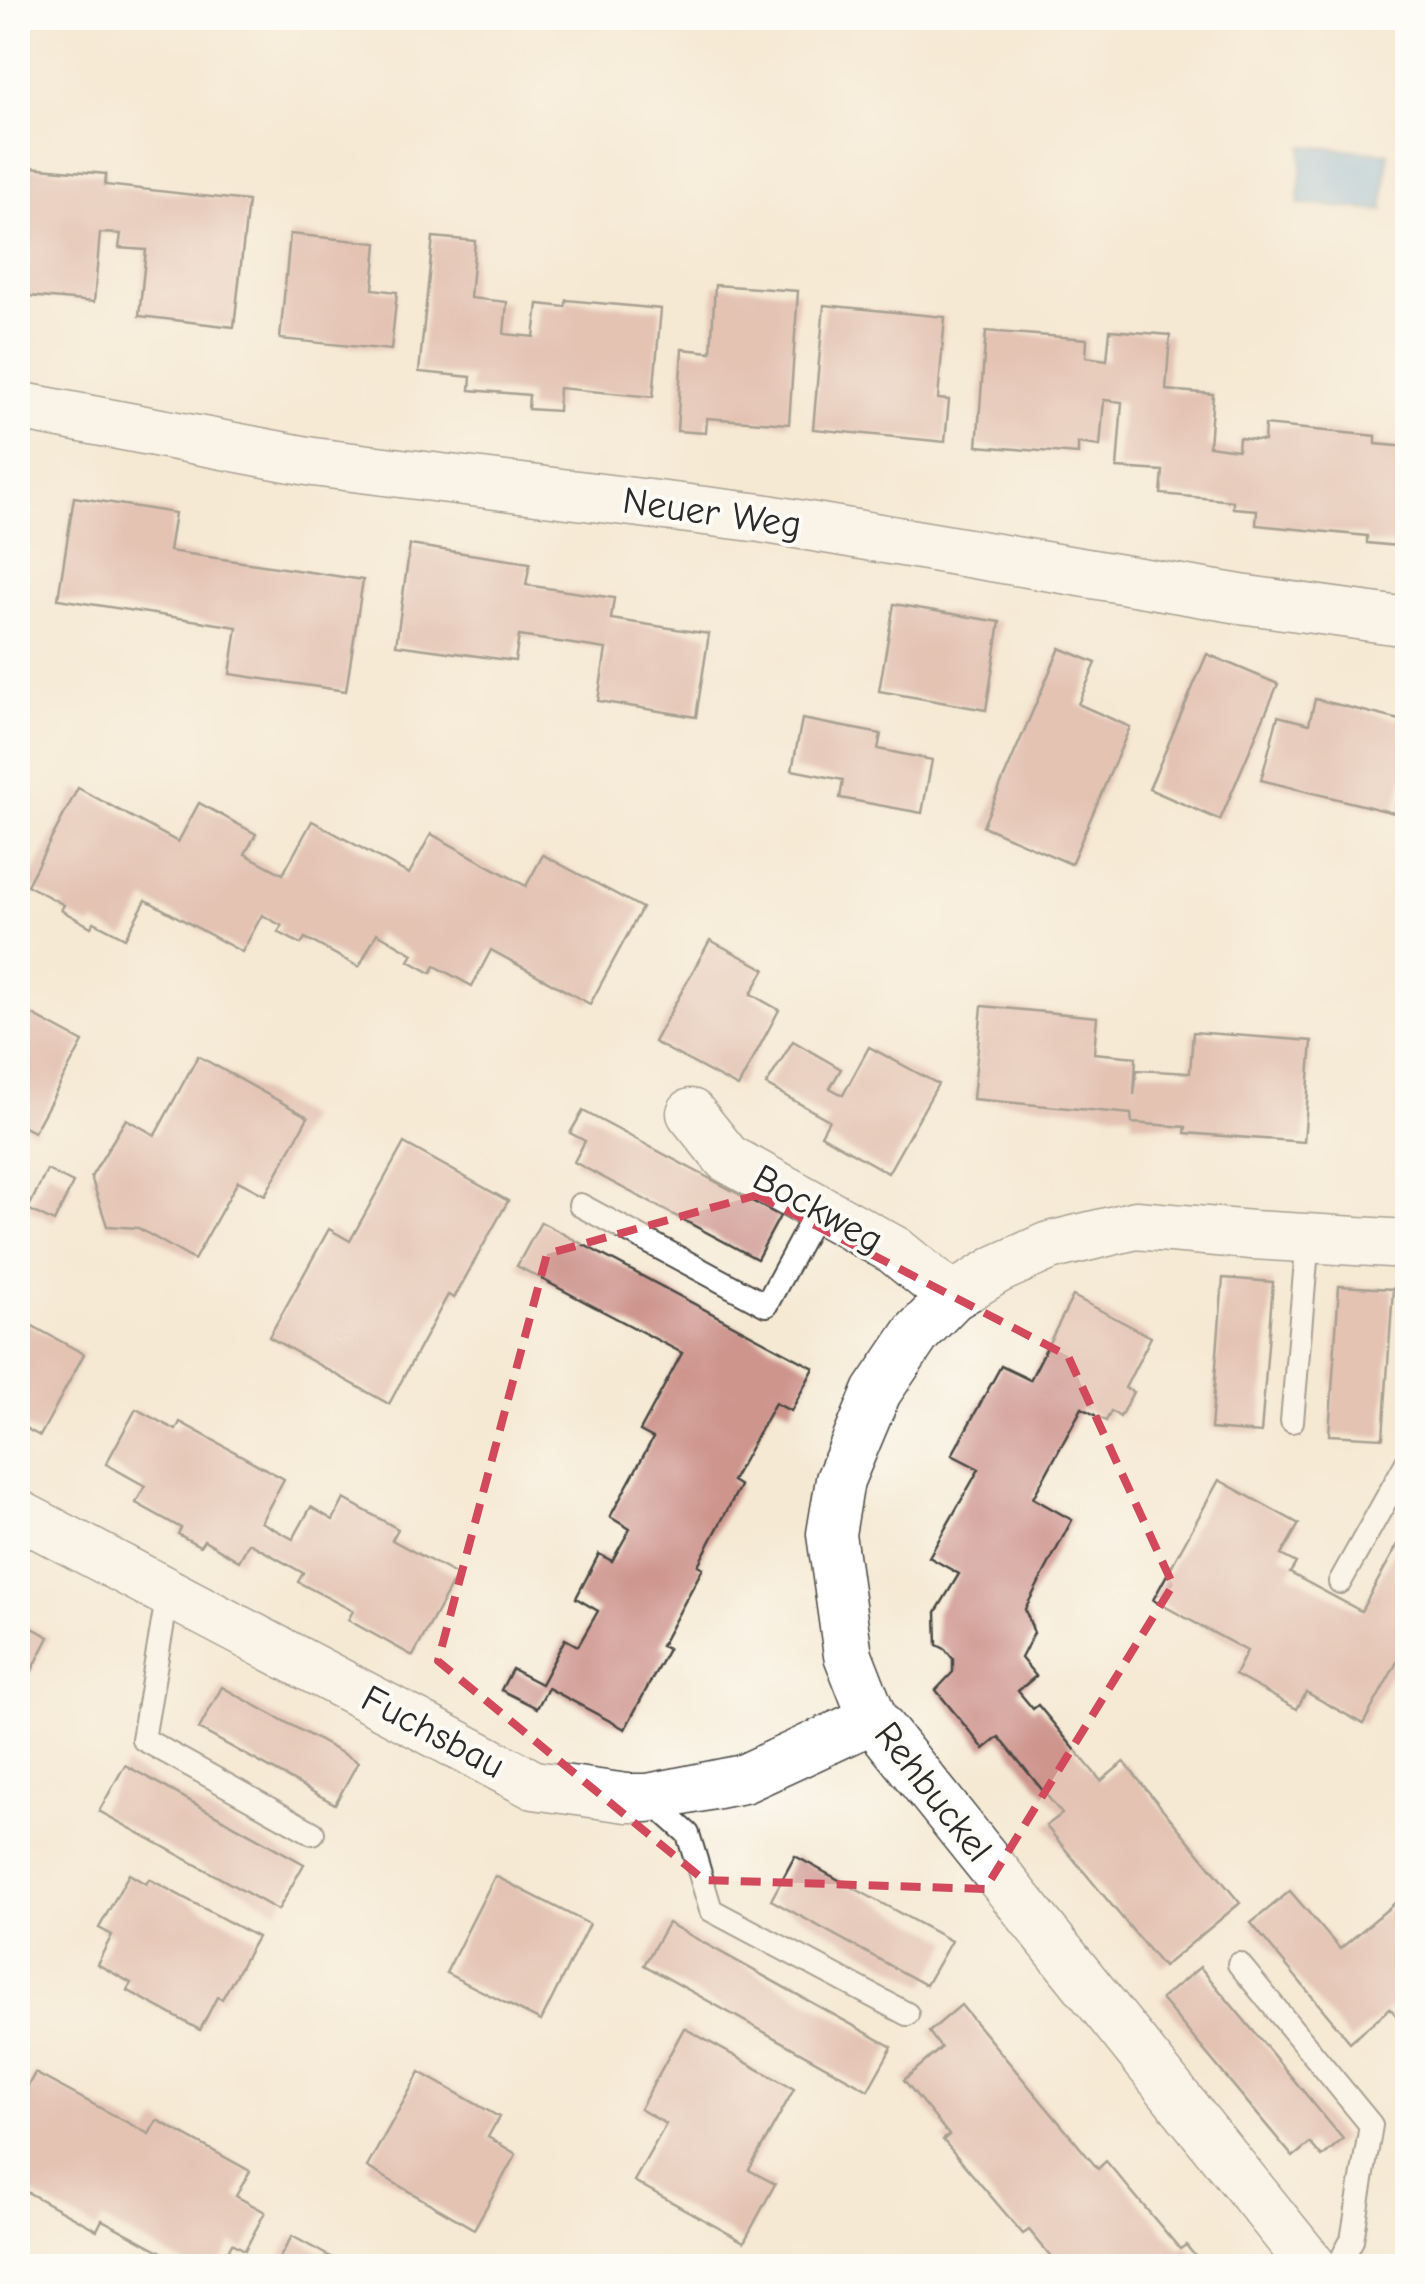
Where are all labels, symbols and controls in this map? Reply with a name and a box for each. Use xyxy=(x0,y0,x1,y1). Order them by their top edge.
street label: Neuer Weg xyxy=(620,479,804,547)
street label: Bockweg xyxy=(745,1155,891,1263)
street label: Fuchsbau xyxy=(354,1676,512,1788)
street label: Rehbuckel xyxy=(865,1714,1001,1870)

